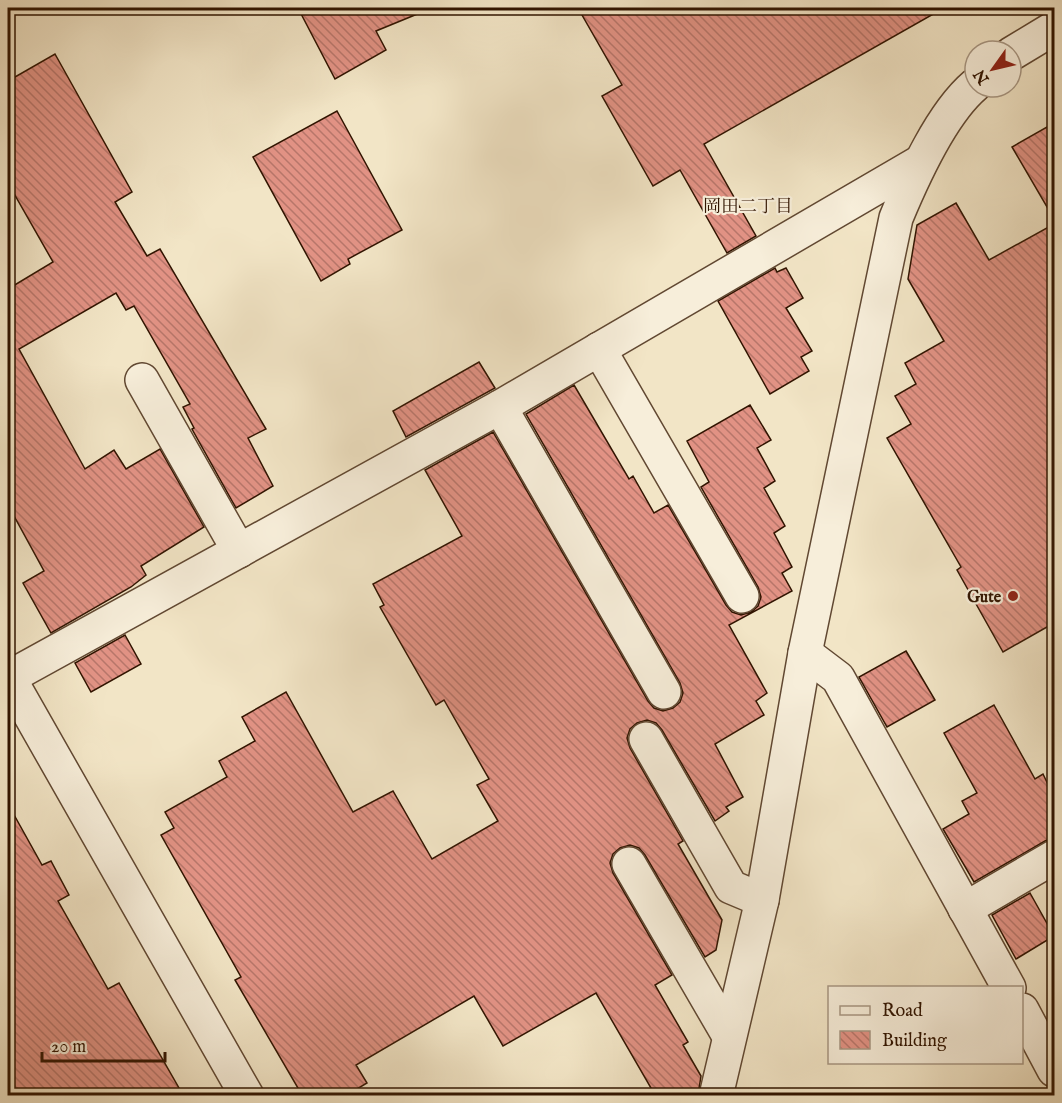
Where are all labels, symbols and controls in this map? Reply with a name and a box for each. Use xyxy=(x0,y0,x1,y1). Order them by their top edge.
north arrow xyxy=(963,39,1023,99)
text: N xyxy=(970,65,995,88)
district label: 岡田二丁目 xyxy=(703,196,793,219)
place label: Gute xyxy=(967,588,1002,608)
marker: Gute xyxy=(1006,589,1020,603)
legend xyxy=(828,986,1023,1064)
text: Road xyxy=(882,1000,923,1023)
scale bar xyxy=(42,1025,165,1063)
text: Building xyxy=(882,1030,947,1053)
text: 20 m xyxy=(51,1036,86,1059)

